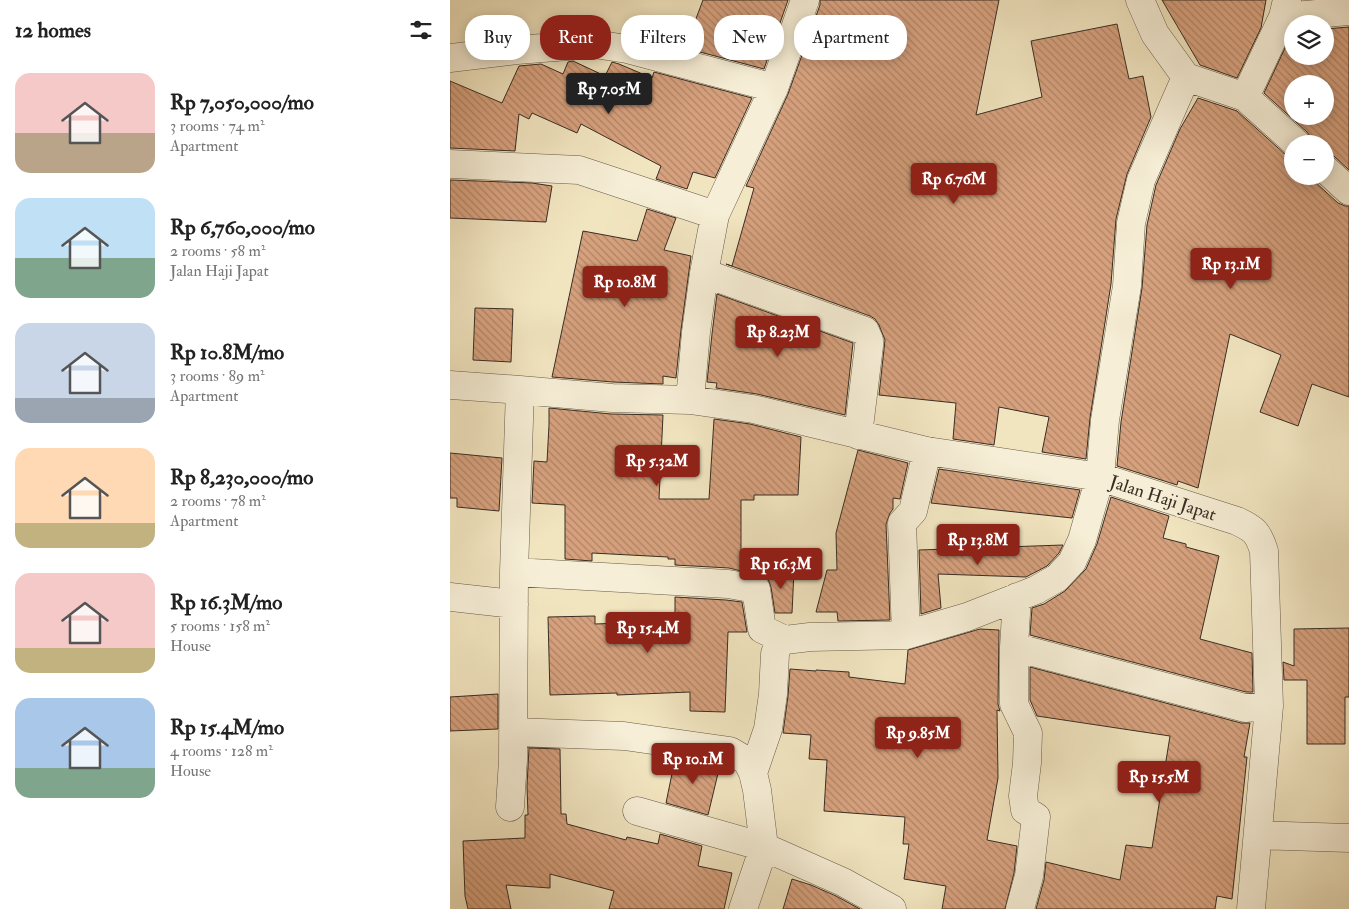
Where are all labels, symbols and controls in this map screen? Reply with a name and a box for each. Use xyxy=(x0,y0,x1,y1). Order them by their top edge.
chip: Buy xyxy=(465,15,530,60)
chip: Rent xyxy=(540,15,611,60)
chip: Filters xyxy=(621,15,704,60)
chip: New xyxy=(714,15,784,60)
chip: Apartment xyxy=(794,15,907,60)
map controls xyxy=(1284,15,1334,185)
button: layers xyxy=(1284,15,1334,65)
icon: filters xyxy=(407,16,435,44)
text: 12 homes xyxy=(15,17,91,44)
pin: Rp 7.05M xyxy=(557,72,661,115)
button: + xyxy=(1284,75,1334,125)
text: Rp 7.05M xyxy=(577,79,641,99)
text: Rp 7,050,000/mo xyxy=(170,89,314,116)
icon: home xyxy=(55,93,115,153)
text: 3 rooms · 74 m² xyxy=(170,116,264,136)
button: − xyxy=(1284,135,1334,185)
text: Apartment xyxy=(170,136,238,156)
pin: Rp 6.76M xyxy=(902,162,1006,205)
text: Rp 6.76M xyxy=(922,169,986,189)
text: Rp 6,760,000/mo xyxy=(170,214,315,241)
icon: home xyxy=(55,218,115,278)
text: 2 rooms · 58 m² xyxy=(170,241,265,261)
pin: Rp 13.1M xyxy=(1179,248,1283,290)
text: Rp 13.1M xyxy=(1201,254,1261,274)
text: Jalan Haji Japat xyxy=(170,261,269,281)
pin: Rp 10.8M xyxy=(573,266,677,308)
text: Rp 10.8M xyxy=(594,272,656,292)
pin: Rp 8.23M xyxy=(726,316,830,358)
text: Rp 8.23M xyxy=(746,322,810,342)
text: Rp 10.8M/mo xyxy=(170,339,284,366)
icon: home xyxy=(55,343,115,403)
text: 3 rooms · 89 m² xyxy=(170,366,265,386)
text: Apartment xyxy=(170,386,238,406)
pin: Rp 5.32M xyxy=(605,444,709,487)
text: Rp 5.32M xyxy=(626,451,688,471)
text: Rp 8,230,000/mo xyxy=(170,464,313,491)
icon: home xyxy=(55,468,115,528)
street label: Jalan Haji Japat xyxy=(1106,470,1219,527)
text: 2 rooms · 78 m² xyxy=(170,491,266,511)
text: Apartment xyxy=(170,511,238,531)
pin: Rp 13.8M xyxy=(926,524,1030,566)
text: Rp 13.8M xyxy=(948,530,1008,550)
pin: Rp 16.3M xyxy=(729,548,833,590)
text: Rp 16.3M xyxy=(750,554,812,574)
text: Rp 16.3M/mo xyxy=(170,589,282,616)
icon: home xyxy=(55,593,115,653)
pin: Rp 15.4M xyxy=(596,612,700,654)
text: 5 rooms · 158 m² xyxy=(170,616,270,636)
text: Rp 15.4M xyxy=(617,618,679,638)
text: House xyxy=(170,636,211,656)
text: Rp 15.4M/mo xyxy=(170,714,284,741)
pin: Rp 9.85M xyxy=(866,716,970,759)
icon: home xyxy=(55,718,115,778)
text: Rp 9.85M xyxy=(886,723,950,743)
text: 4 rooms · 128 m² xyxy=(170,741,273,761)
pin: Rp 10.1M xyxy=(641,742,745,785)
text: Rp 10.1M xyxy=(662,749,724,769)
pin: Rp 15.5M xyxy=(1107,760,1211,803)
text: House xyxy=(170,761,211,781)
text: Rp 15.5M xyxy=(1129,767,1189,787)

